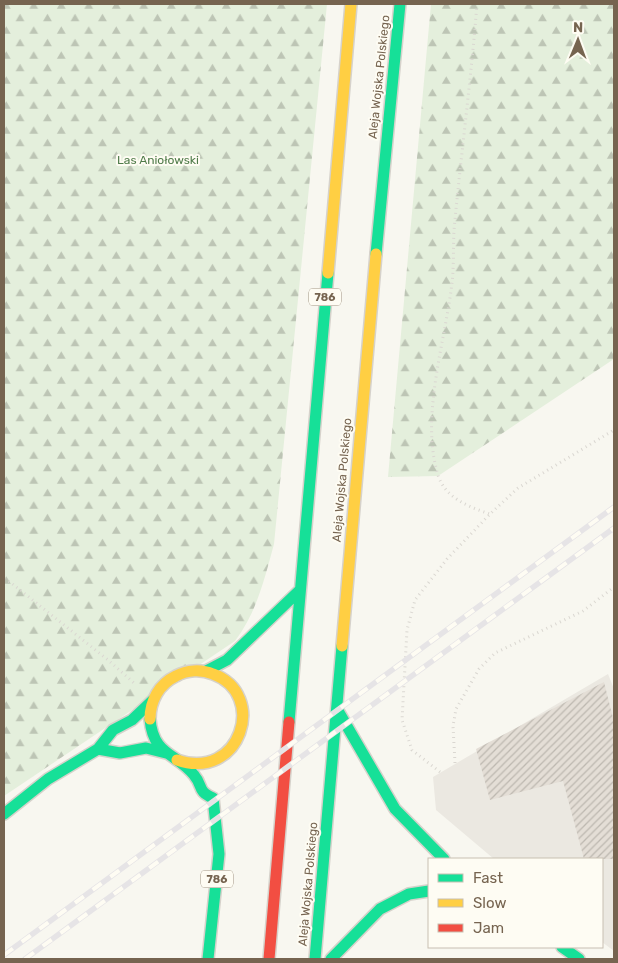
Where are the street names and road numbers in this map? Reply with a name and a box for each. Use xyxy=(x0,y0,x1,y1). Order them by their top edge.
street label: Aleja Wojska Polskiego xyxy=(366,14,392,140)
road number: 786 xyxy=(309,288,341,306)
street label: Aleja Wojska Polskiego xyxy=(330,417,354,543)
street label: Aleja Wojska Polskiego xyxy=(296,821,320,947)
road number: 786 xyxy=(201,871,233,888)

